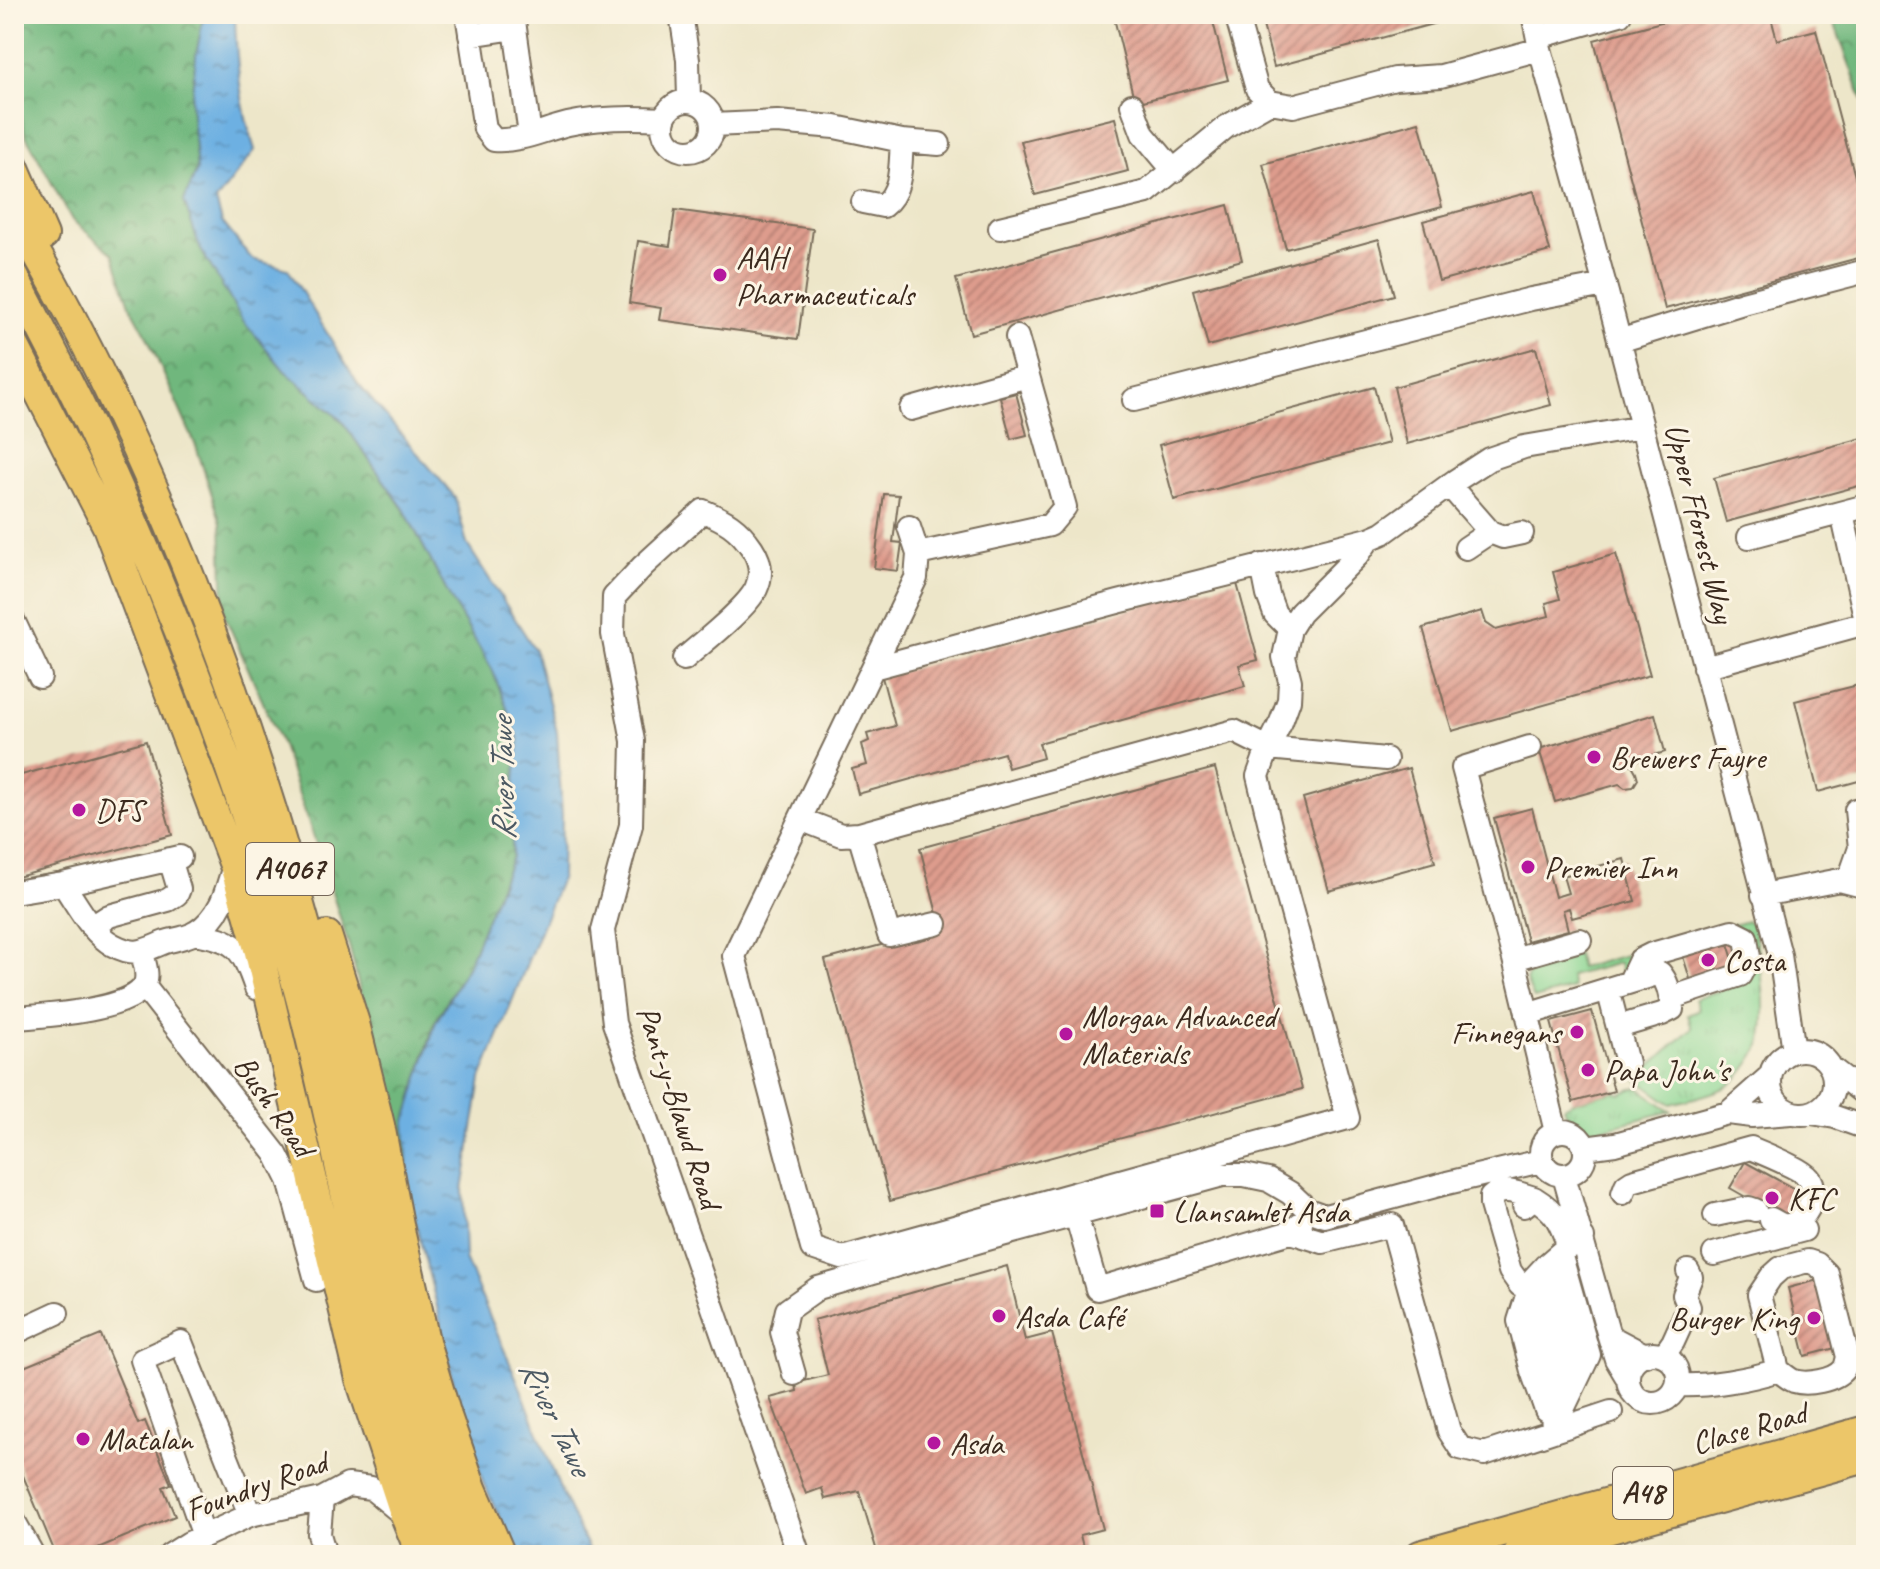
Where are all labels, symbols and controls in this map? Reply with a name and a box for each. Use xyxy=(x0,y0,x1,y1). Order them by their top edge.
place label: AAH Pharmaceuticals xyxy=(736,237,916,315)
marker: AAH Pharmaceuticals xyxy=(711,266,729,284)
street label: Upper Fforest Way xyxy=(1655,419,1745,629)
water label: River Tawe xyxy=(479,712,525,841)
place label: Brewers Fayre xyxy=(1610,737,1768,778)
marker: Brewers Fayre xyxy=(1585,748,1603,766)
place label: DFS xyxy=(95,790,148,831)
marker: DFS xyxy=(70,801,88,819)
road number: A4067 xyxy=(246,843,334,895)
place label: Premier Inn xyxy=(1544,847,1678,888)
marker: Premier Inn xyxy=(1519,858,1537,876)
place label: Costa xyxy=(1724,940,1787,981)
marker: Costa xyxy=(1699,951,1717,969)
place label: Morgan Advanced Materials xyxy=(1082,996,1281,1074)
street label: Pant-y-Blawd Road xyxy=(627,1001,732,1218)
place label: Finnegans xyxy=(1451,1012,1563,1053)
marker: Finnegans xyxy=(1568,1023,1586,1041)
marker: Morgan Advanced Materials xyxy=(1057,1025,1075,1043)
street label: Bush Road xyxy=(224,1047,326,1168)
place label: Papa John's xyxy=(1604,1050,1732,1091)
marker: Papa John's xyxy=(1579,1061,1597,1079)
place label: KFC xyxy=(1788,1178,1838,1219)
marker: KFC xyxy=(1763,1189,1781,1207)
place label: Llansamlet Asda xyxy=(1173,1191,1352,1232)
marker: Llansamlet Asda xyxy=(1148,1202,1166,1220)
place label: Asda Café xyxy=(1015,1296,1128,1337)
place label: Burger King xyxy=(1669,1298,1801,1339)
marker: Asda Café xyxy=(990,1307,1008,1325)
marker: Burger King xyxy=(1805,1309,1823,1327)
water label: River Tawe xyxy=(510,1353,604,1486)
street label: Clase Road xyxy=(1687,1391,1815,1464)
place label: Matalan xyxy=(99,1419,194,1460)
place label: Asda xyxy=(950,1423,1005,1464)
marker: Matalan xyxy=(74,1430,92,1448)
marker: Asda xyxy=(925,1434,943,1452)
street label: Foundry Road xyxy=(180,1440,338,1531)
road number: A48 xyxy=(1613,1467,1673,1519)

